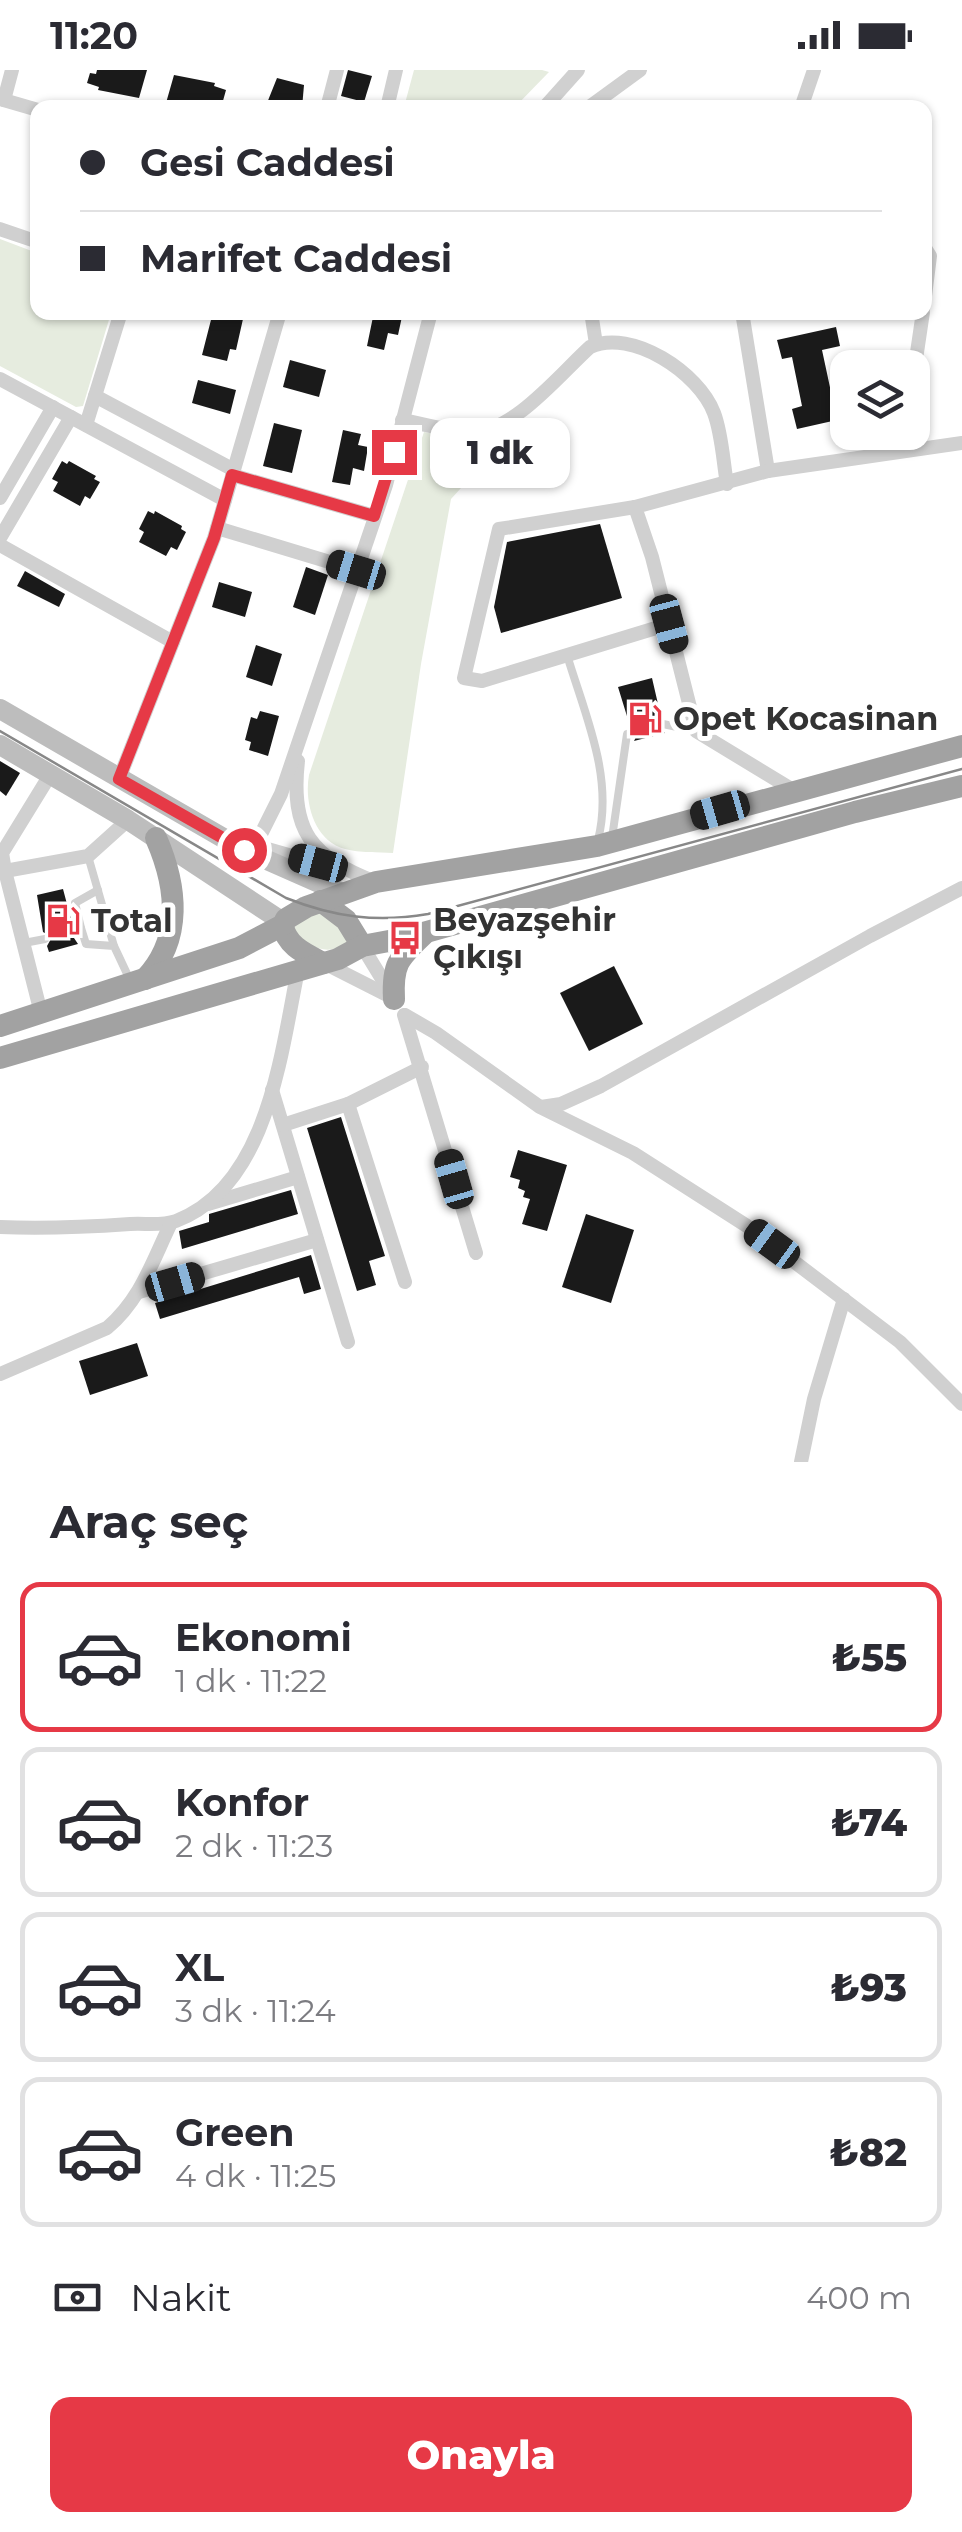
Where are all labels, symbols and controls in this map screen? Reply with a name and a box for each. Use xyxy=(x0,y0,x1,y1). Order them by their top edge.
text: 11:20 xyxy=(50,12,138,59)
text: Gesi Caddesi xyxy=(140,139,395,186)
text: Marifet Caddesi xyxy=(140,235,452,282)
map controls xyxy=(830,350,930,450)
button: layers xyxy=(830,350,930,450)
callout: 1 dk xyxy=(429,417,569,487)
route end xyxy=(372,430,417,475)
text: 1 dk xyxy=(467,433,533,472)
car xyxy=(323,547,389,593)
car xyxy=(647,591,691,657)
place label: Opet Kocasinan xyxy=(673,699,938,738)
fuel station icon: Opet Kocasinan xyxy=(626,700,664,738)
car xyxy=(687,787,753,833)
route start xyxy=(222,828,267,873)
car xyxy=(285,841,351,885)
place label: Beyazşehir Çıkışı xyxy=(433,900,616,976)
place label: Total xyxy=(91,901,173,940)
fuel station icon: Total xyxy=(44,902,82,940)
bus stop icon: Beyazşehir Çıkışı xyxy=(386,919,424,957)
car xyxy=(431,1146,477,1212)
car xyxy=(739,1214,805,1274)
car xyxy=(142,1259,208,1305)
text: Araç seç xyxy=(50,1494,248,1549)
icon: car xyxy=(55,1612,145,1702)
text: Ekonomi xyxy=(175,1614,352,1661)
text: ₺55 xyxy=(832,1634,907,1681)
text: 1 dk · 11:22 xyxy=(175,1661,327,1700)
icon: car xyxy=(55,1777,145,1867)
text: Konfor xyxy=(175,1779,309,1826)
text: ₺74 xyxy=(831,1799,907,1846)
text: 2 dk · 11:23 xyxy=(175,1826,333,1865)
icon: car xyxy=(55,1942,145,2032)
text: XL xyxy=(175,1944,224,1991)
text: ₺93 xyxy=(830,1964,907,2011)
text: 3 dk · 11:24 xyxy=(175,1991,336,2030)
icon: car xyxy=(55,2107,145,2197)
text: Green xyxy=(175,2109,295,2156)
text: ₺82 xyxy=(829,2129,907,2176)
text: 4 dk · 11:25 xyxy=(175,2156,336,2195)
icon: cash xyxy=(50,2270,105,2325)
text: Nakit xyxy=(130,2274,231,2321)
text: 400 m xyxy=(806,2278,912,2317)
button: Onayla xyxy=(50,2397,912,2512)

